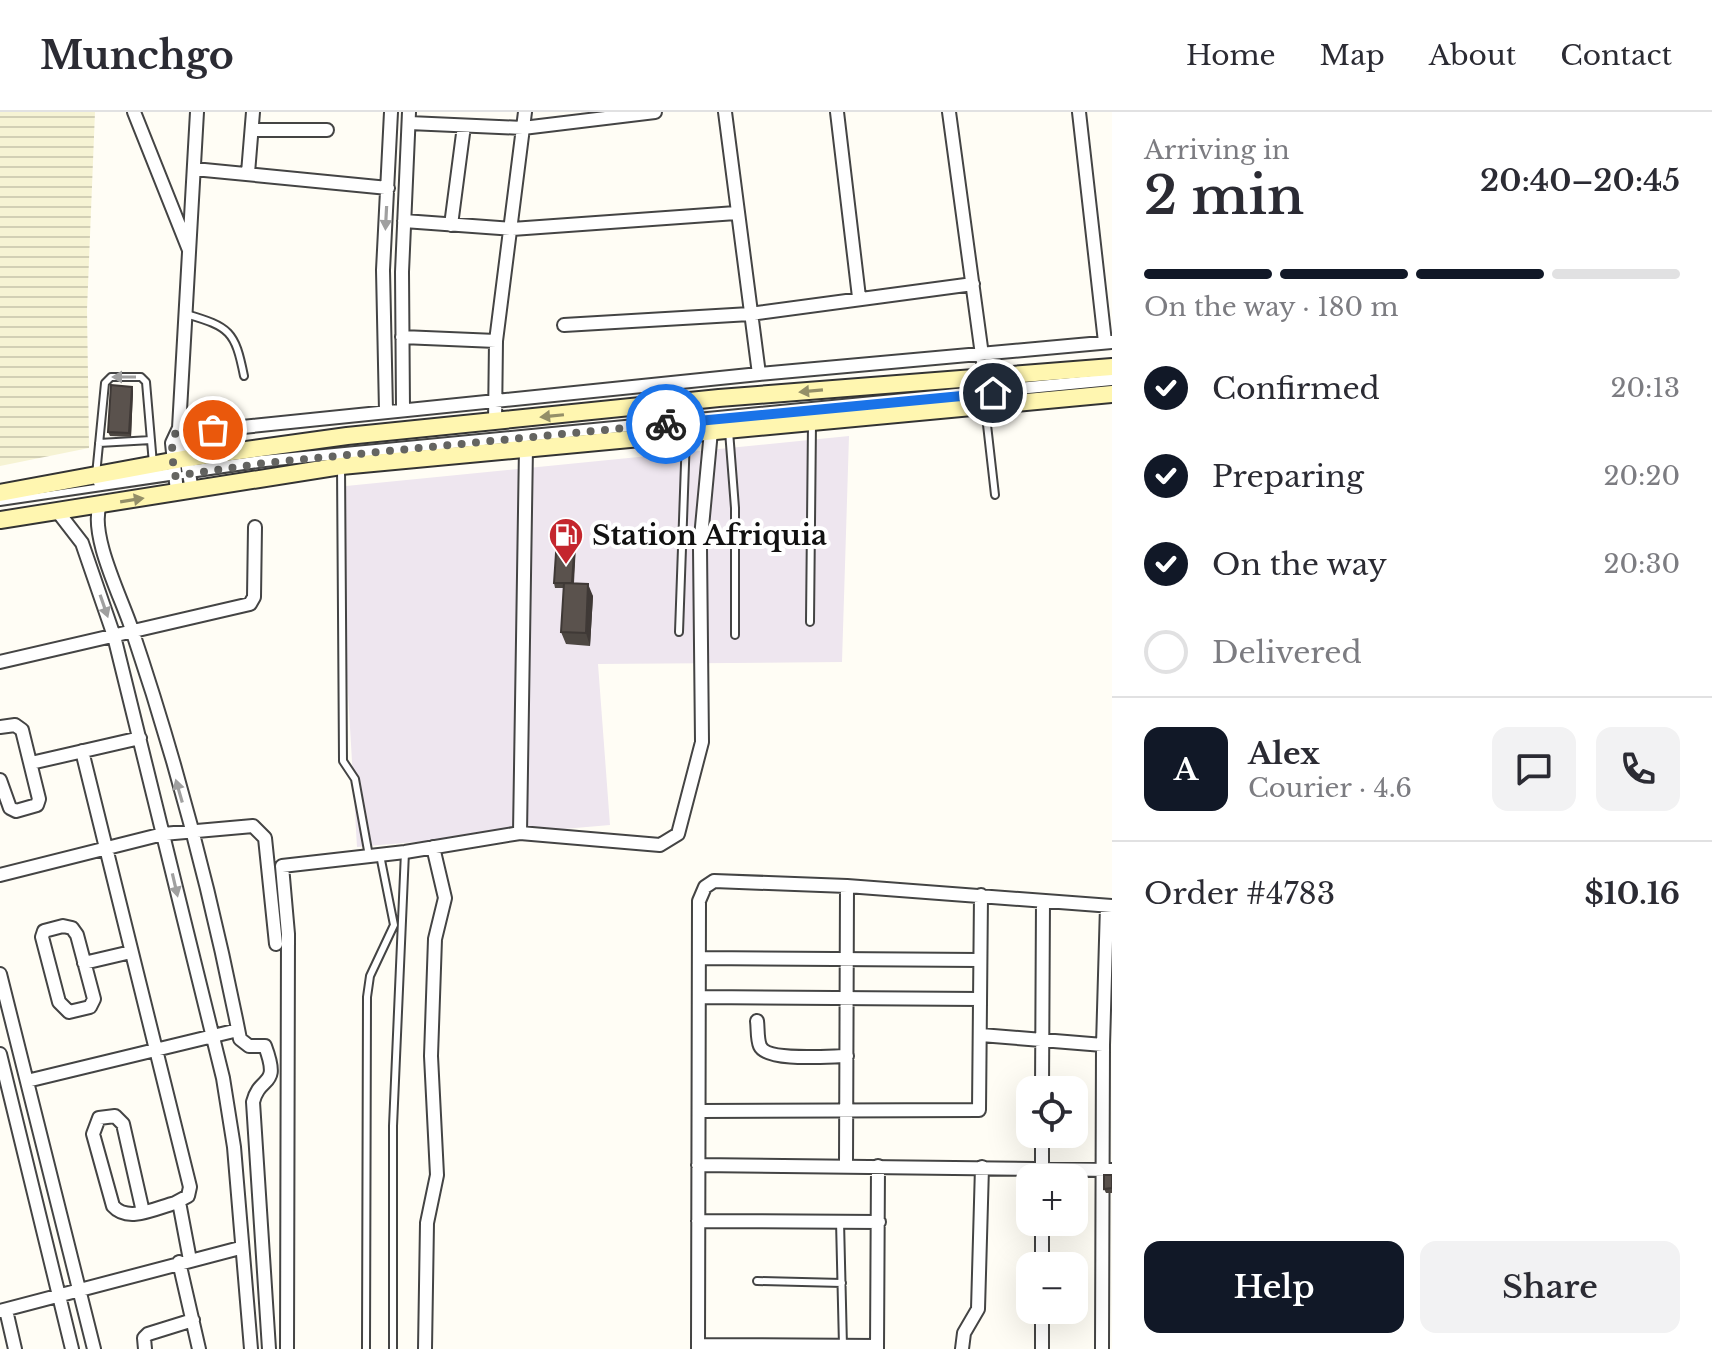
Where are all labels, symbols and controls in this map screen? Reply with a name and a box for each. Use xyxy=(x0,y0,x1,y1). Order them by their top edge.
text: Munchgo xyxy=(40,32,234,79)
text: Home xyxy=(1186,38,1276,73)
text: Map xyxy=(1320,38,1385,73)
text: About xyxy=(1429,38,1516,73)
text: Contact xyxy=(1560,38,1672,73)
text: Arriving in xyxy=(1144,134,1290,166)
text: 20:40–20:45 xyxy=(1480,162,1680,199)
text: 2 min xyxy=(1144,164,1304,228)
one-way arrow xyxy=(379,206,392,231)
text: On the way · 180 m xyxy=(1144,291,1399,323)
pin xyxy=(959,359,1027,427)
icon: check xyxy=(1144,366,1188,410)
text: Confirmed xyxy=(1212,370,1380,407)
one-way arrow xyxy=(111,371,136,383)
icon: home xyxy=(971,371,1015,415)
text: 20:13 xyxy=(1610,372,1680,404)
courier xyxy=(626,384,706,464)
one-way arrow xyxy=(798,385,823,398)
pin xyxy=(179,396,247,464)
icon: bike xyxy=(644,402,688,446)
icon: bag xyxy=(191,408,235,452)
one-way arrow xyxy=(539,410,564,423)
icon: check xyxy=(1144,454,1188,498)
text: Preparing xyxy=(1212,458,1364,495)
text: 20:20 xyxy=(1603,460,1680,492)
one-way arrow xyxy=(120,493,145,505)
fuel station icon: Station Afriquia xyxy=(547,516,585,566)
place label: Station Afriquia xyxy=(592,518,827,553)
icon: check xyxy=(1144,542,1188,586)
text: On the way xyxy=(1212,546,1387,583)
text: 20:30 xyxy=(1603,548,1680,580)
one-way arrow xyxy=(98,594,110,618)
text: Delivered xyxy=(1212,634,1362,671)
button: chat xyxy=(1492,727,1576,811)
button: phone xyxy=(1596,727,1680,811)
text: Alex xyxy=(1248,735,1320,772)
text: A xyxy=(1174,751,1198,788)
text: Courier · 4.6 xyxy=(1248,772,1412,804)
one-way arrow xyxy=(172,778,185,802)
one-way arrow xyxy=(169,873,182,898)
text: Order #4783 xyxy=(1144,875,1335,912)
text: $10.16 xyxy=(1584,875,1680,912)
map controls xyxy=(1016,1076,1088,1324)
button: locate xyxy=(1016,1076,1088,1148)
button: + xyxy=(1016,1164,1088,1236)
button: Help xyxy=(1144,1241,1404,1333)
button: Share xyxy=(1420,1241,1680,1333)
button: − xyxy=(1016,1252,1088,1324)

